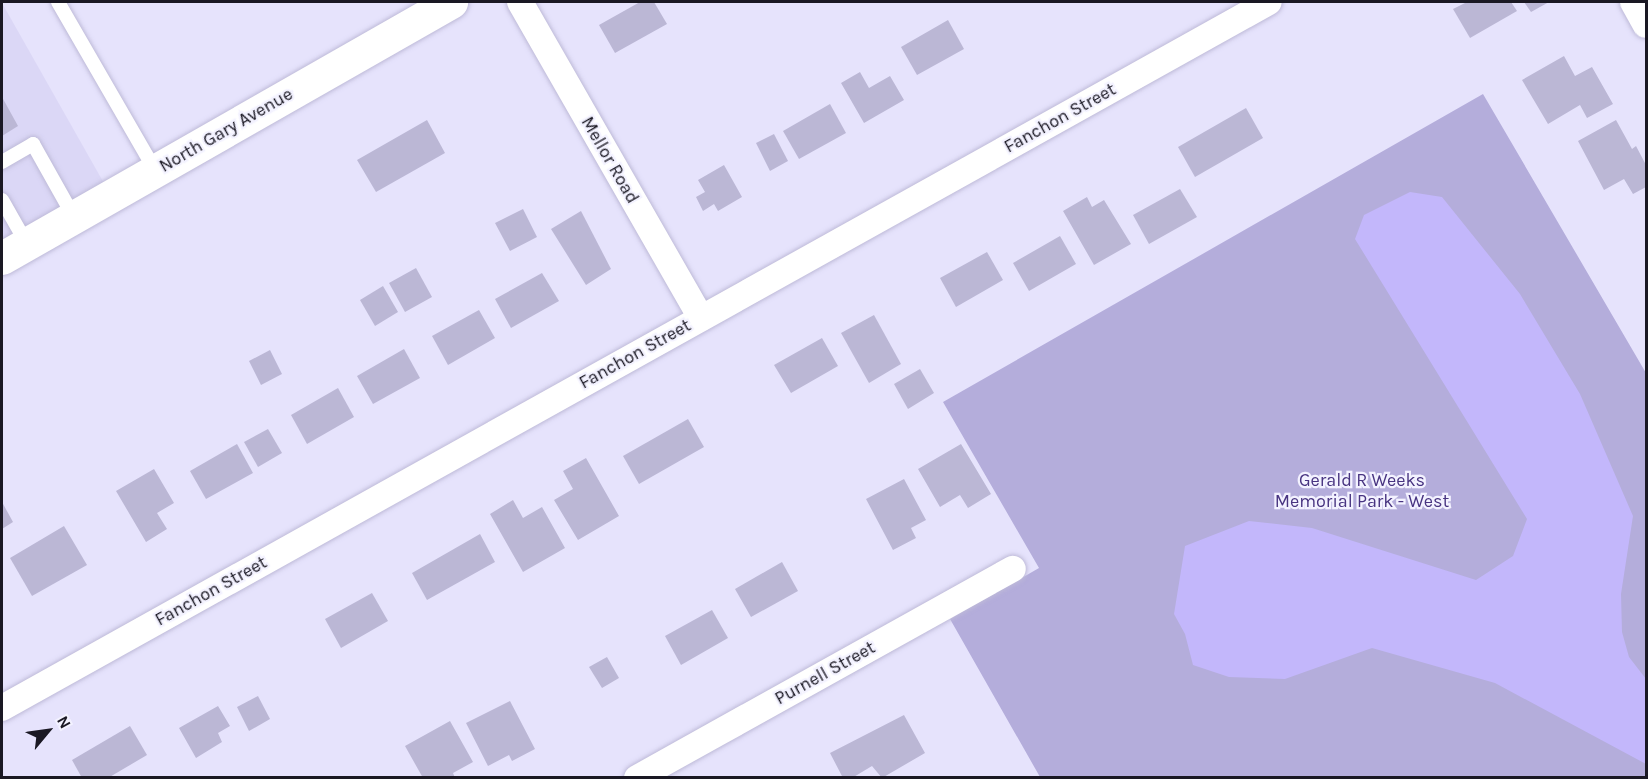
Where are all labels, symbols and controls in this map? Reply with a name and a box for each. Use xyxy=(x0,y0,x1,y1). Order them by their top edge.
street label: Fanchon Street xyxy=(1000,78,1120,158)
street label: North Gary Avenue xyxy=(155,83,297,177)
street label: Mellor Road xyxy=(576,113,644,207)
street label: Fanchon Street xyxy=(575,314,695,394)
park label: Gerald R Weeks Memorial Park - West xyxy=(1275,470,1449,512)
street label: Fanchon Street xyxy=(151,551,271,631)
street label: Purnell Street xyxy=(771,637,879,709)
north arrow xyxy=(18,701,78,761)
text: N xyxy=(53,712,75,732)

